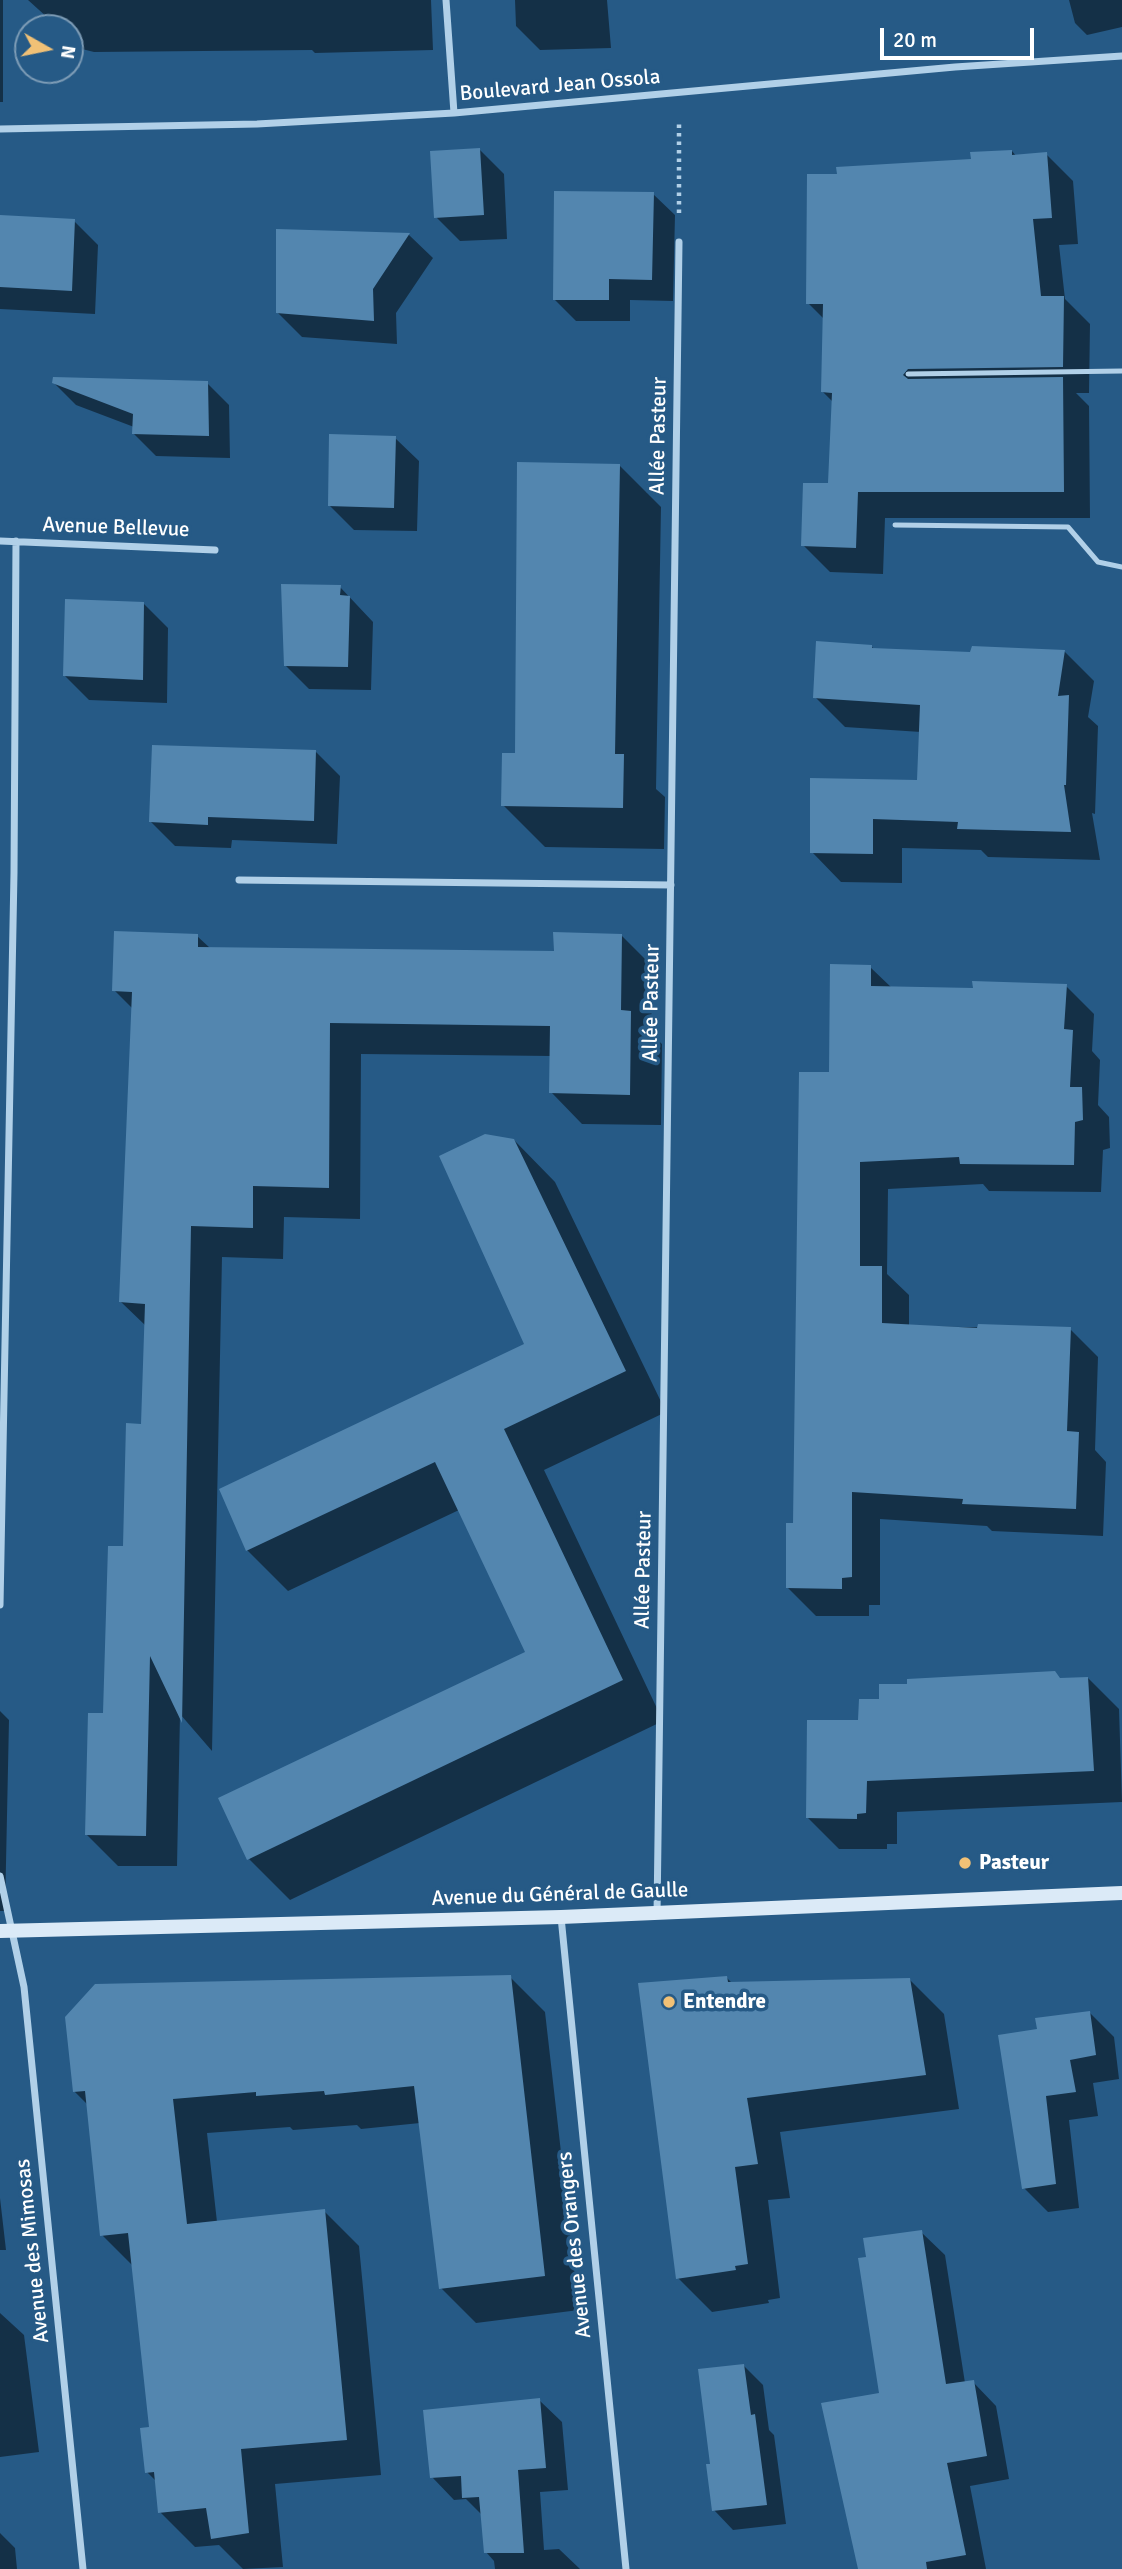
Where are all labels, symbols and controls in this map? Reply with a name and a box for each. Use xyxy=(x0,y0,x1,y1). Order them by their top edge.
north arrow xyxy=(14,14,84,84)
scale bar xyxy=(884,14,1038,58)
text: 20 m xyxy=(893,27,937,53)
text: N xyxy=(55,44,81,60)
street label: Boulevard Jean Ossola xyxy=(459,65,661,107)
street label: Allée Pasteur xyxy=(645,377,673,495)
street label: Avenue Bellevue xyxy=(42,513,190,543)
street label: Allée Pasteur xyxy=(638,944,666,1062)
street label: Allée Pasteur xyxy=(630,1511,658,1629)
place label: Pasteur xyxy=(979,1850,1049,1876)
marker: Pasteur xyxy=(957,1855,973,1871)
street label: Avenue du Général de Gaulle xyxy=(431,1878,689,1912)
place label: Entendre xyxy=(683,1989,766,2015)
marker: Entendre xyxy=(661,1994,677,2010)
street label: Avenue des Orangers xyxy=(553,2150,597,2340)
street label: Avenue des Mimosas xyxy=(11,2158,55,2344)

